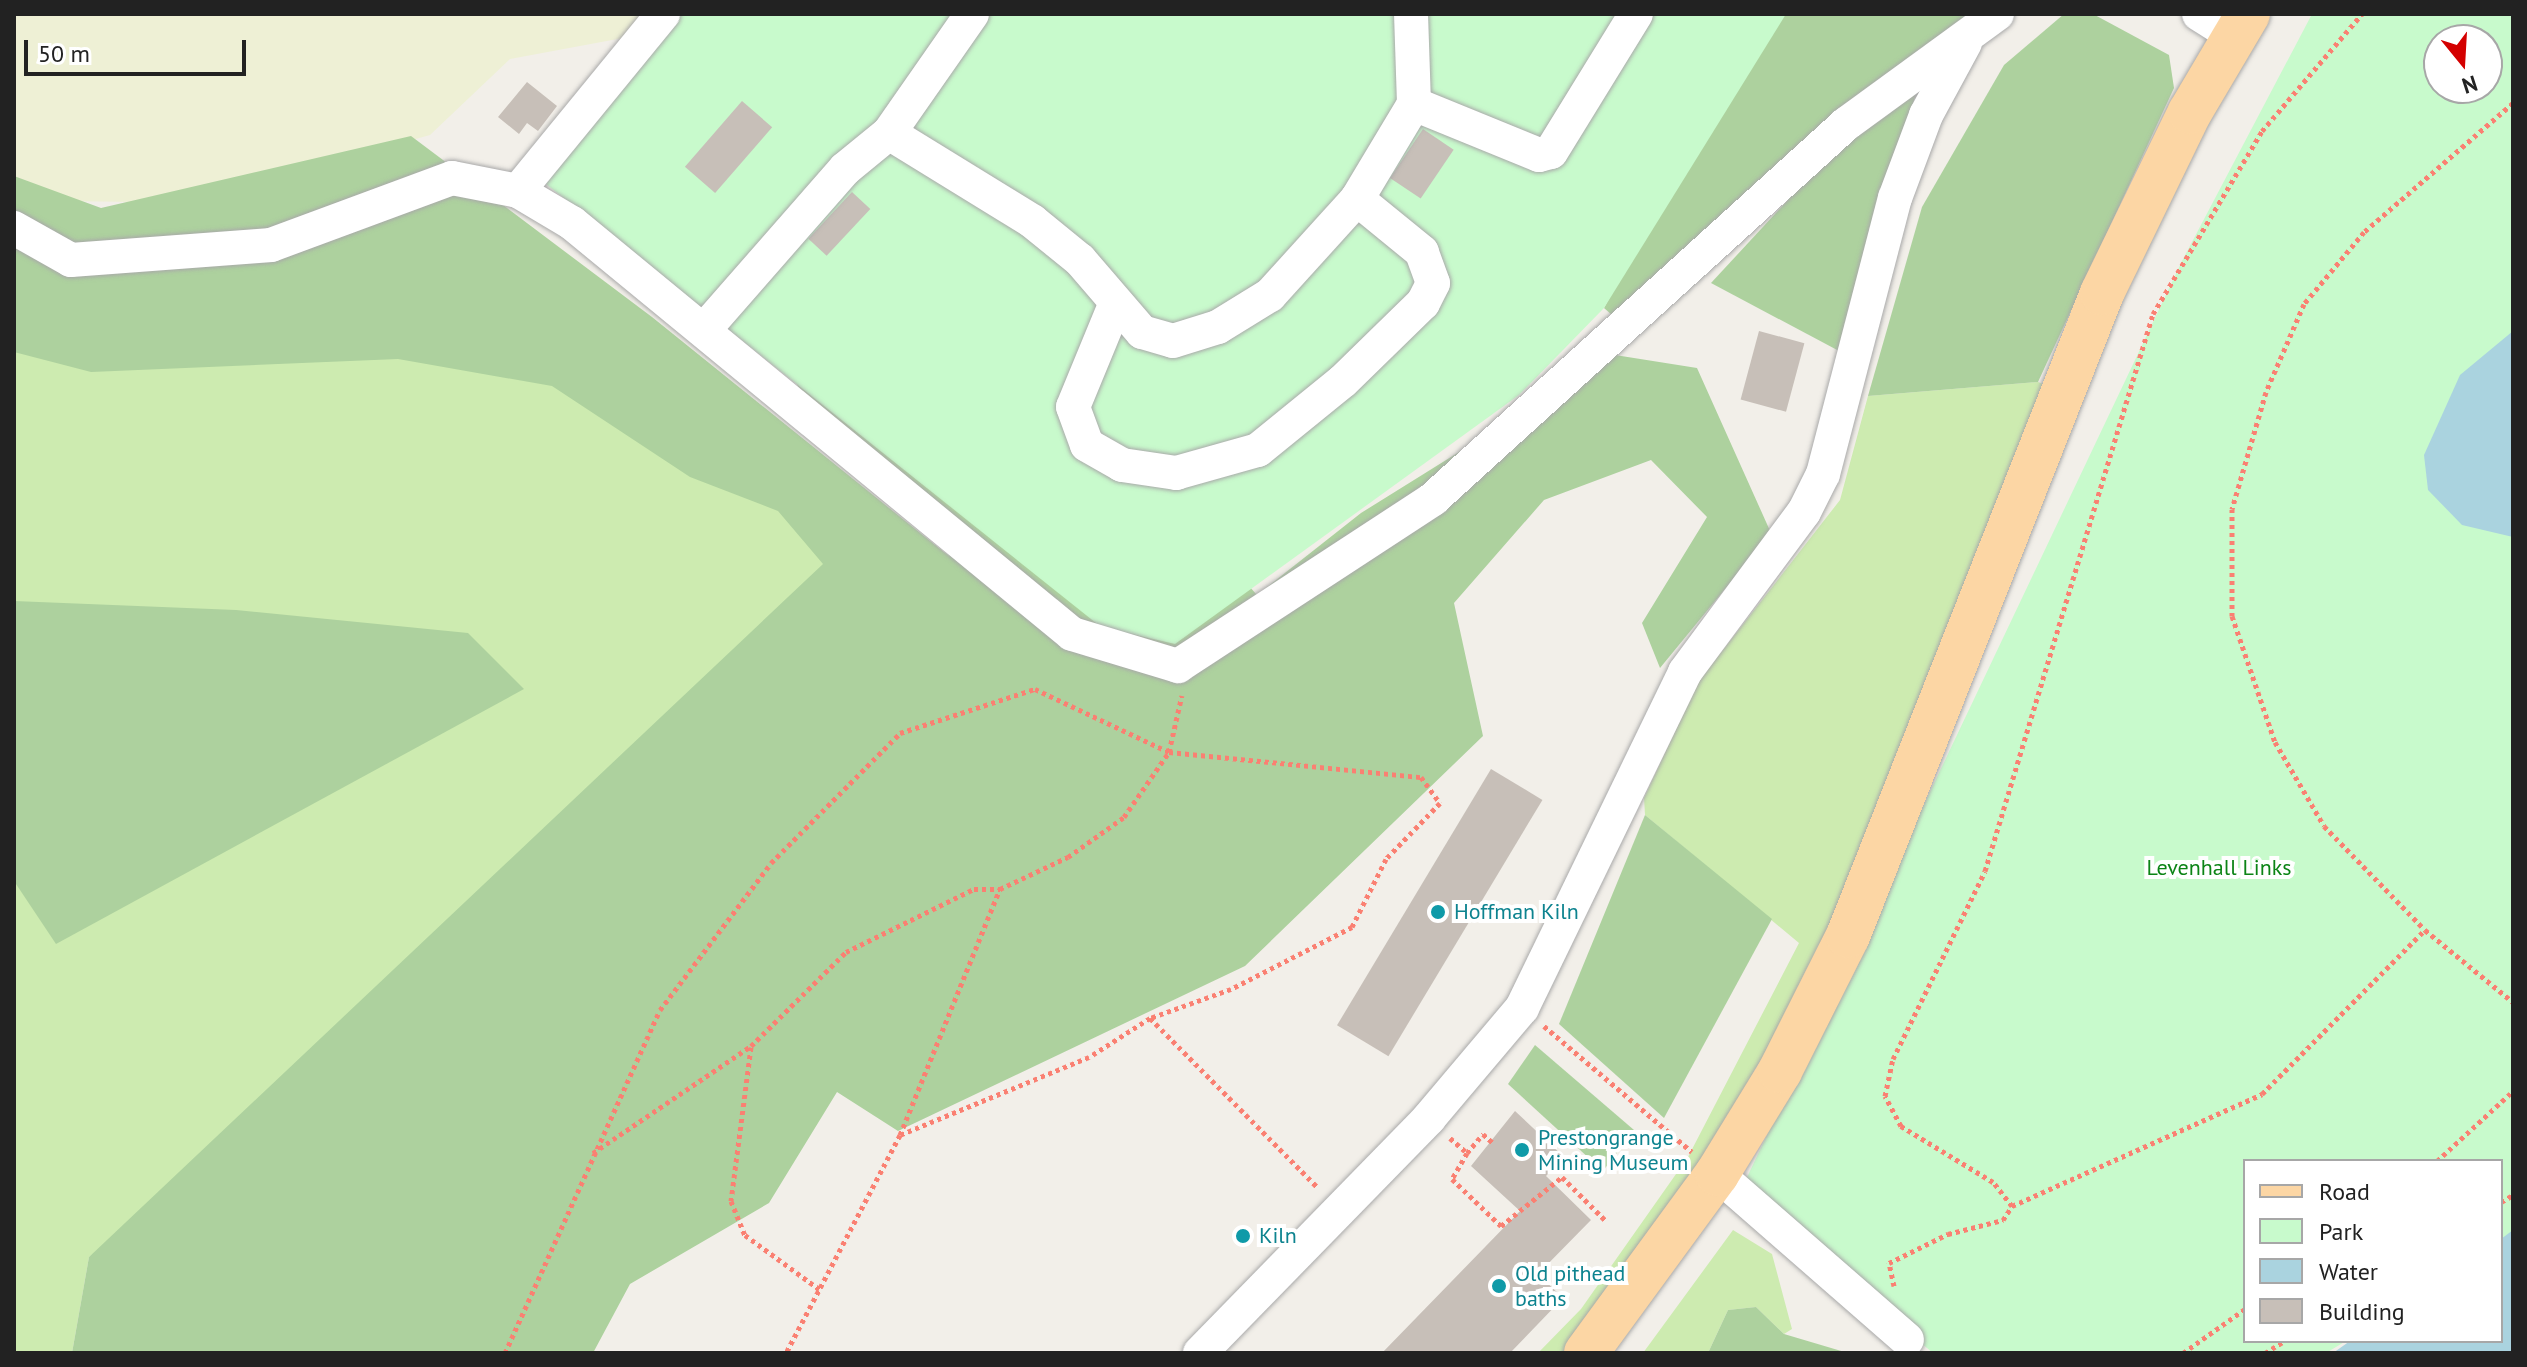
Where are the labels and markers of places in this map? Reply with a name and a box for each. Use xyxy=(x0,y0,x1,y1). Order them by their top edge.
place label: Hoffman Kiln xyxy=(1454,899,1579,925)
marker: Hoffman Kiln xyxy=(1429,903,1447,921)
place label: Prestongrange Mining Museum xyxy=(1538,1124,1688,1176)
marker: Prestongrange Mining Museum xyxy=(1513,1141,1531,1159)
place label: Kiln xyxy=(1259,1223,1297,1249)
marker: Kiln xyxy=(1234,1227,1252,1245)
place label: Old pithead baths xyxy=(1515,1260,1625,1312)
marker: Old pithead baths xyxy=(1490,1277,1508,1295)

